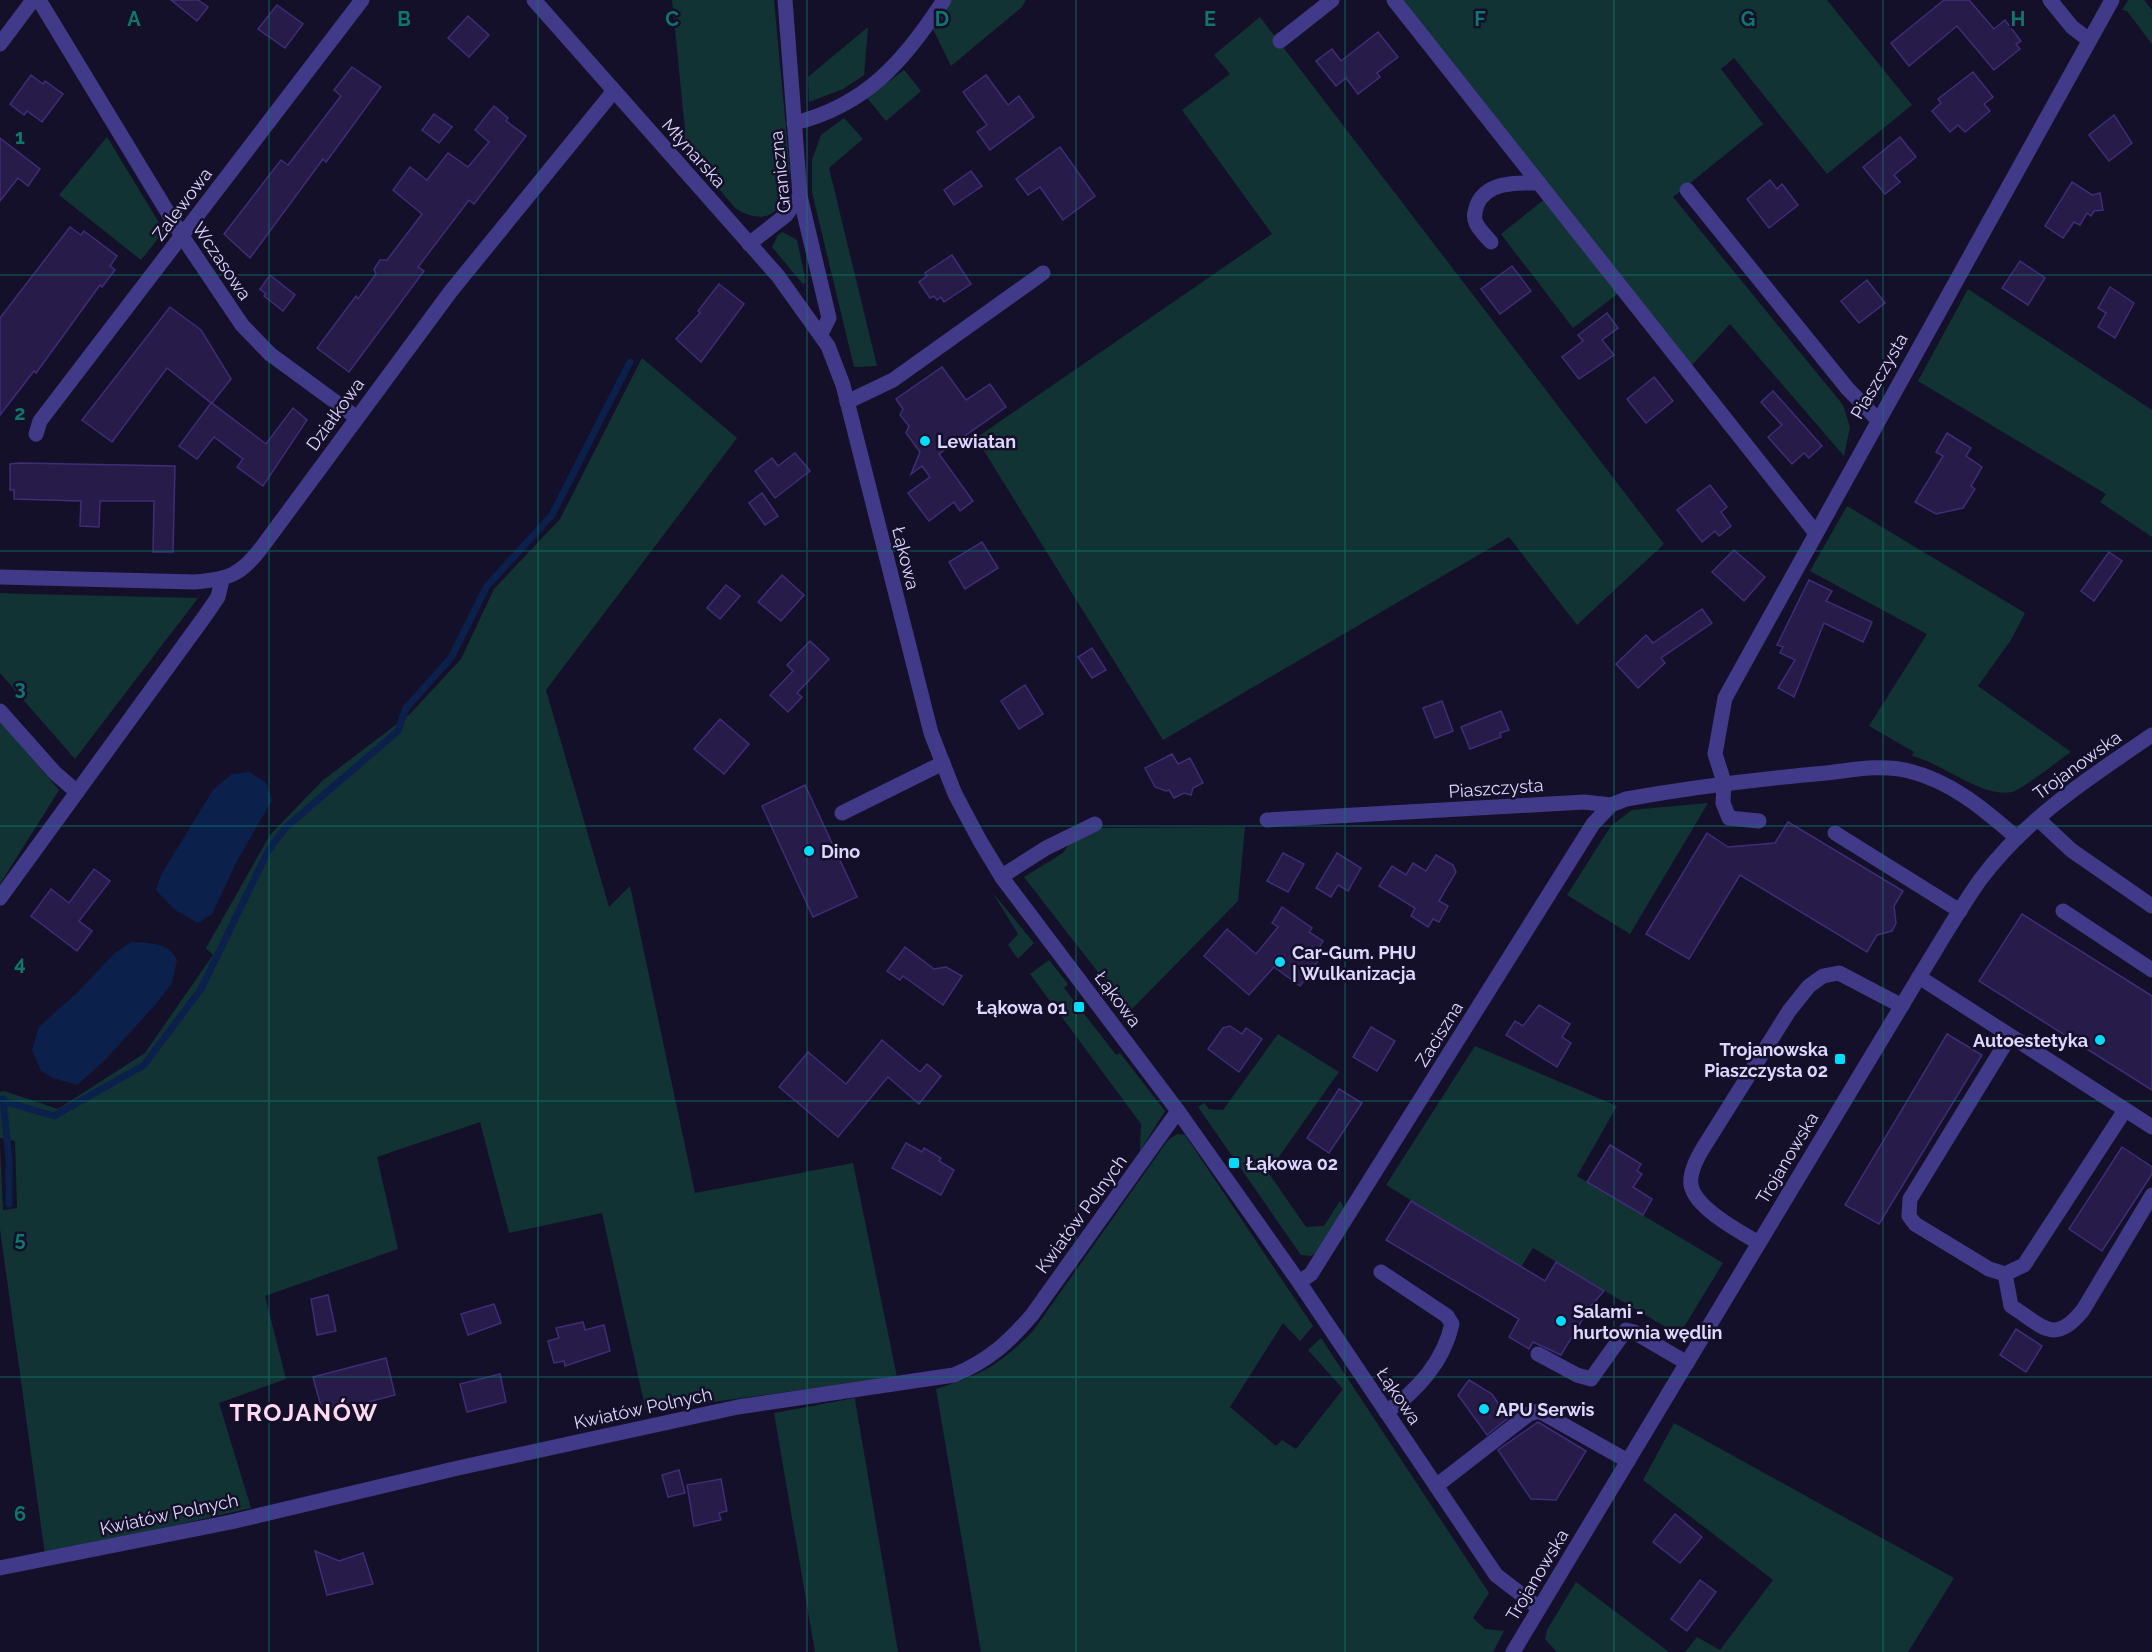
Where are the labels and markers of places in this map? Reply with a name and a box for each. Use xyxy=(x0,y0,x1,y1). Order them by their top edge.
place label: Lewiatan xyxy=(937,431,1016,452)
marker: Lewiatan xyxy=(918,434,932,448)
place label: Dino xyxy=(821,841,860,862)
marker: Dino xyxy=(802,844,816,858)
place label: Car-Gum. PHU | Wulkanizacja xyxy=(1292,942,1416,984)
marker: Car-Gum. PHU | Wulkanizacja xyxy=(1273,955,1287,969)
place label: Łąkowa 01 xyxy=(975,997,1067,1018)
marker: Łąkowa 01 xyxy=(1072,1000,1086,1014)
place label: Autoestetyka xyxy=(1973,1030,2088,1051)
marker: Autoestetyka xyxy=(2093,1033,2107,1047)
place label: Trojanowska Piaszczysta 02 xyxy=(1704,1039,1828,1081)
marker: Trojanowska Piaszczysta 02 xyxy=(1833,1052,1847,1066)
place label: Łąkowa 02 xyxy=(1245,1153,1338,1174)
marker: Łąkowa 02 xyxy=(1227,1156,1241,1170)
place label: Salami - hurtownia wędlin xyxy=(1573,1301,1722,1343)
marker: Salami - hurtownia wędlin xyxy=(1554,1314,1568,1328)
place label: APU Serwis xyxy=(1496,1399,1595,1420)
marker: APU Serwis xyxy=(1477,1402,1491,1416)

